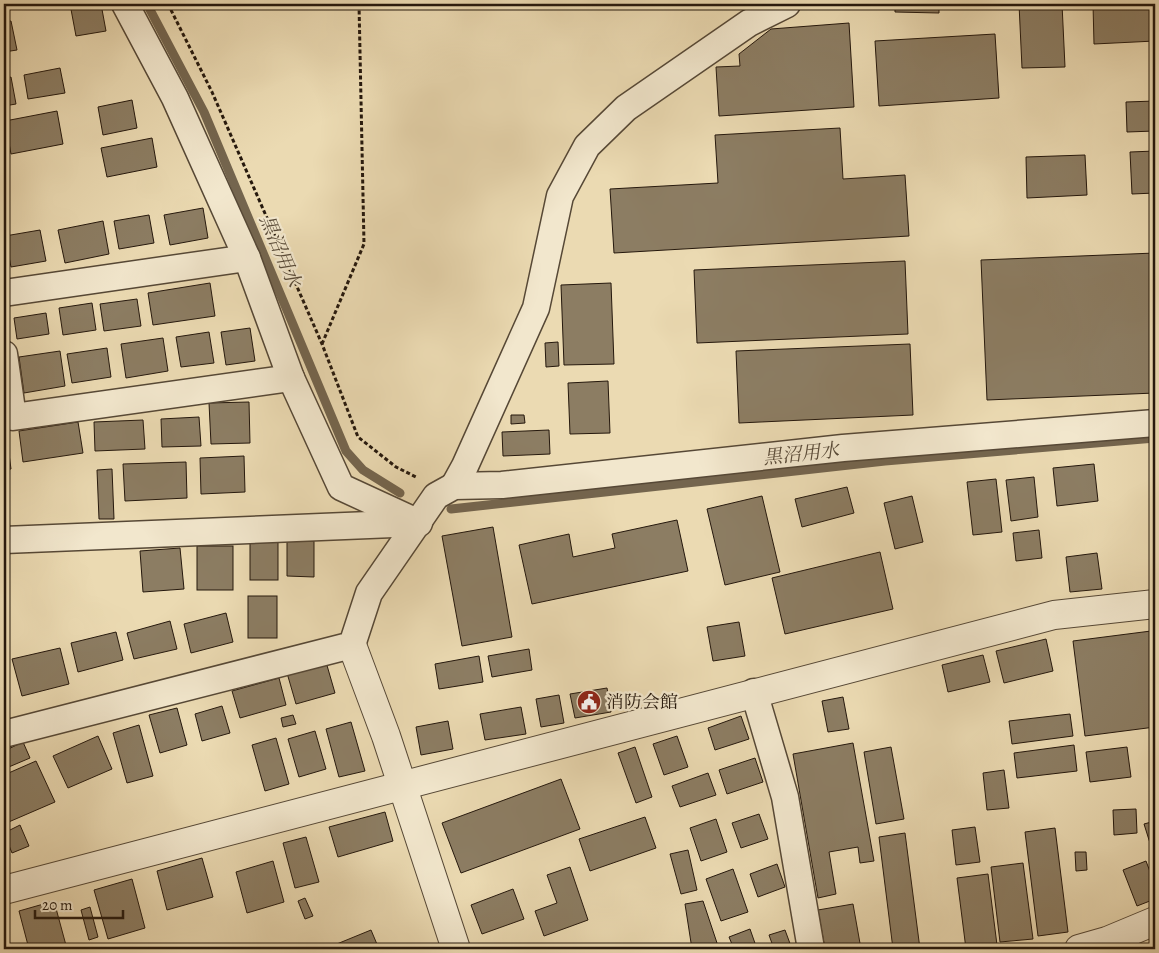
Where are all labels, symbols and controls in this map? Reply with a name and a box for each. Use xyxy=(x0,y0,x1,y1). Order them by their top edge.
water label: 黒沼用水 xyxy=(253,211,308,293)
water label: 黒沼用水 xyxy=(762,437,842,471)
public building icon: 消防会館 xyxy=(576,689,602,715)
place label: 消防会館 xyxy=(606,690,678,714)
scale bar xyxy=(35,888,122,920)
text: 20 m xyxy=(42,895,73,915)

